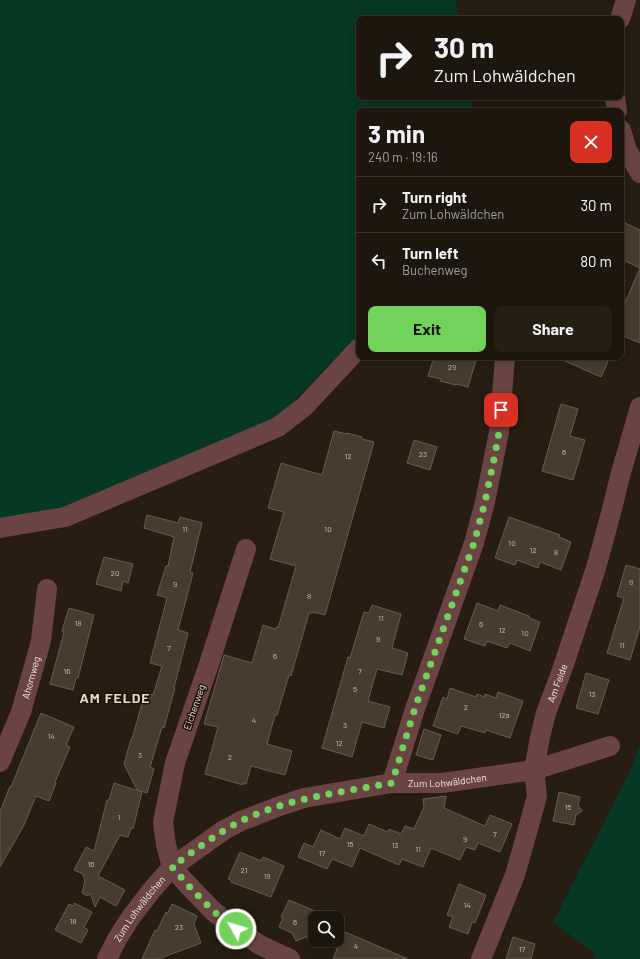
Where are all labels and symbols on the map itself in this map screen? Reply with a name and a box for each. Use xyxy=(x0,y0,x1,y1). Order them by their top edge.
house number: 29 xyxy=(448,362,456,372)
pin xyxy=(484,393,518,427)
house number: 6 xyxy=(562,447,566,457)
house number: 23 xyxy=(419,449,427,459)
house number: 12 xyxy=(344,451,352,461)
house number: 11 xyxy=(182,524,188,534)
house number: 10 xyxy=(324,524,332,534)
house number: 10 xyxy=(508,538,516,548)
house number: 12 xyxy=(529,545,537,555)
house number: 8 xyxy=(554,547,558,557)
house number: 20 xyxy=(111,568,119,578)
house number: 9 xyxy=(629,577,633,587)
house number: 9 xyxy=(173,579,177,589)
house number: 8 xyxy=(307,591,311,601)
house number: 11 xyxy=(378,613,384,623)
house number: 18 xyxy=(75,618,81,628)
house number: 6 xyxy=(479,619,483,629)
house number: 12 xyxy=(498,625,506,635)
house number: 10 xyxy=(521,628,529,638)
house number: 9 xyxy=(376,634,380,644)
house number: 11 xyxy=(619,640,625,650)
house number: 7 xyxy=(167,643,171,653)
house number: 6 xyxy=(273,651,277,661)
street label: Ahornweg xyxy=(19,655,42,700)
street label: Am Felde xyxy=(545,662,570,704)
house number: 16 xyxy=(64,666,70,676)
house number: 7 xyxy=(358,666,362,676)
street label: Eichenweg xyxy=(181,683,207,731)
house number: 5 xyxy=(353,684,357,694)
district label: AM FELDE xyxy=(79,689,151,706)
house number: 13 xyxy=(589,689,595,699)
house number: 2 xyxy=(464,702,468,712)
house number: 12a xyxy=(498,710,510,720)
house number: 4 xyxy=(252,715,256,725)
house number: 3 xyxy=(343,720,347,730)
house number: 14 xyxy=(47,731,55,741)
house number: 12 xyxy=(335,738,343,748)
house number: 3 xyxy=(138,750,142,760)
house number: 2 xyxy=(228,752,232,762)
street label: Zum Lohwäldchen xyxy=(408,771,487,789)
house number: 15 xyxy=(565,802,571,812)
house number: 1 xyxy=(118,812,121,822)
house number: 7 xyxy=(493,829,497,839)
house number: 9 xyxy=(463,834,467,844)
house number: 15 xyxy=(347,839,353,849)
house number: 13 xyxy=(392,840,398,850)
house number: 11 xyxy=(415,844,421,854)
house number: 17 xyxy=(319,848,326,858)
house number: 16 xyxy=(88,859,94,869)
house number: 21 xyxy=(241,865,248,875)
house number: 19 xyxy=(264,871,270,881)
street label: Zum Lohwäldchen xyxy=(111,873,167,944)
house number: 14 xyxy=(463,900,471,910)
position arrow xyxy=(215,908,257,950)
house number: 18 xyxy=(70,916,76,926)
house number: 6 xyxy=(293,917,297,927)
house number: 23 xyxy=(175,922,183,932)
house number: 4 xyxy=(354,941,358,951)
house number: 17 xyxy=(519,944,526,954)

